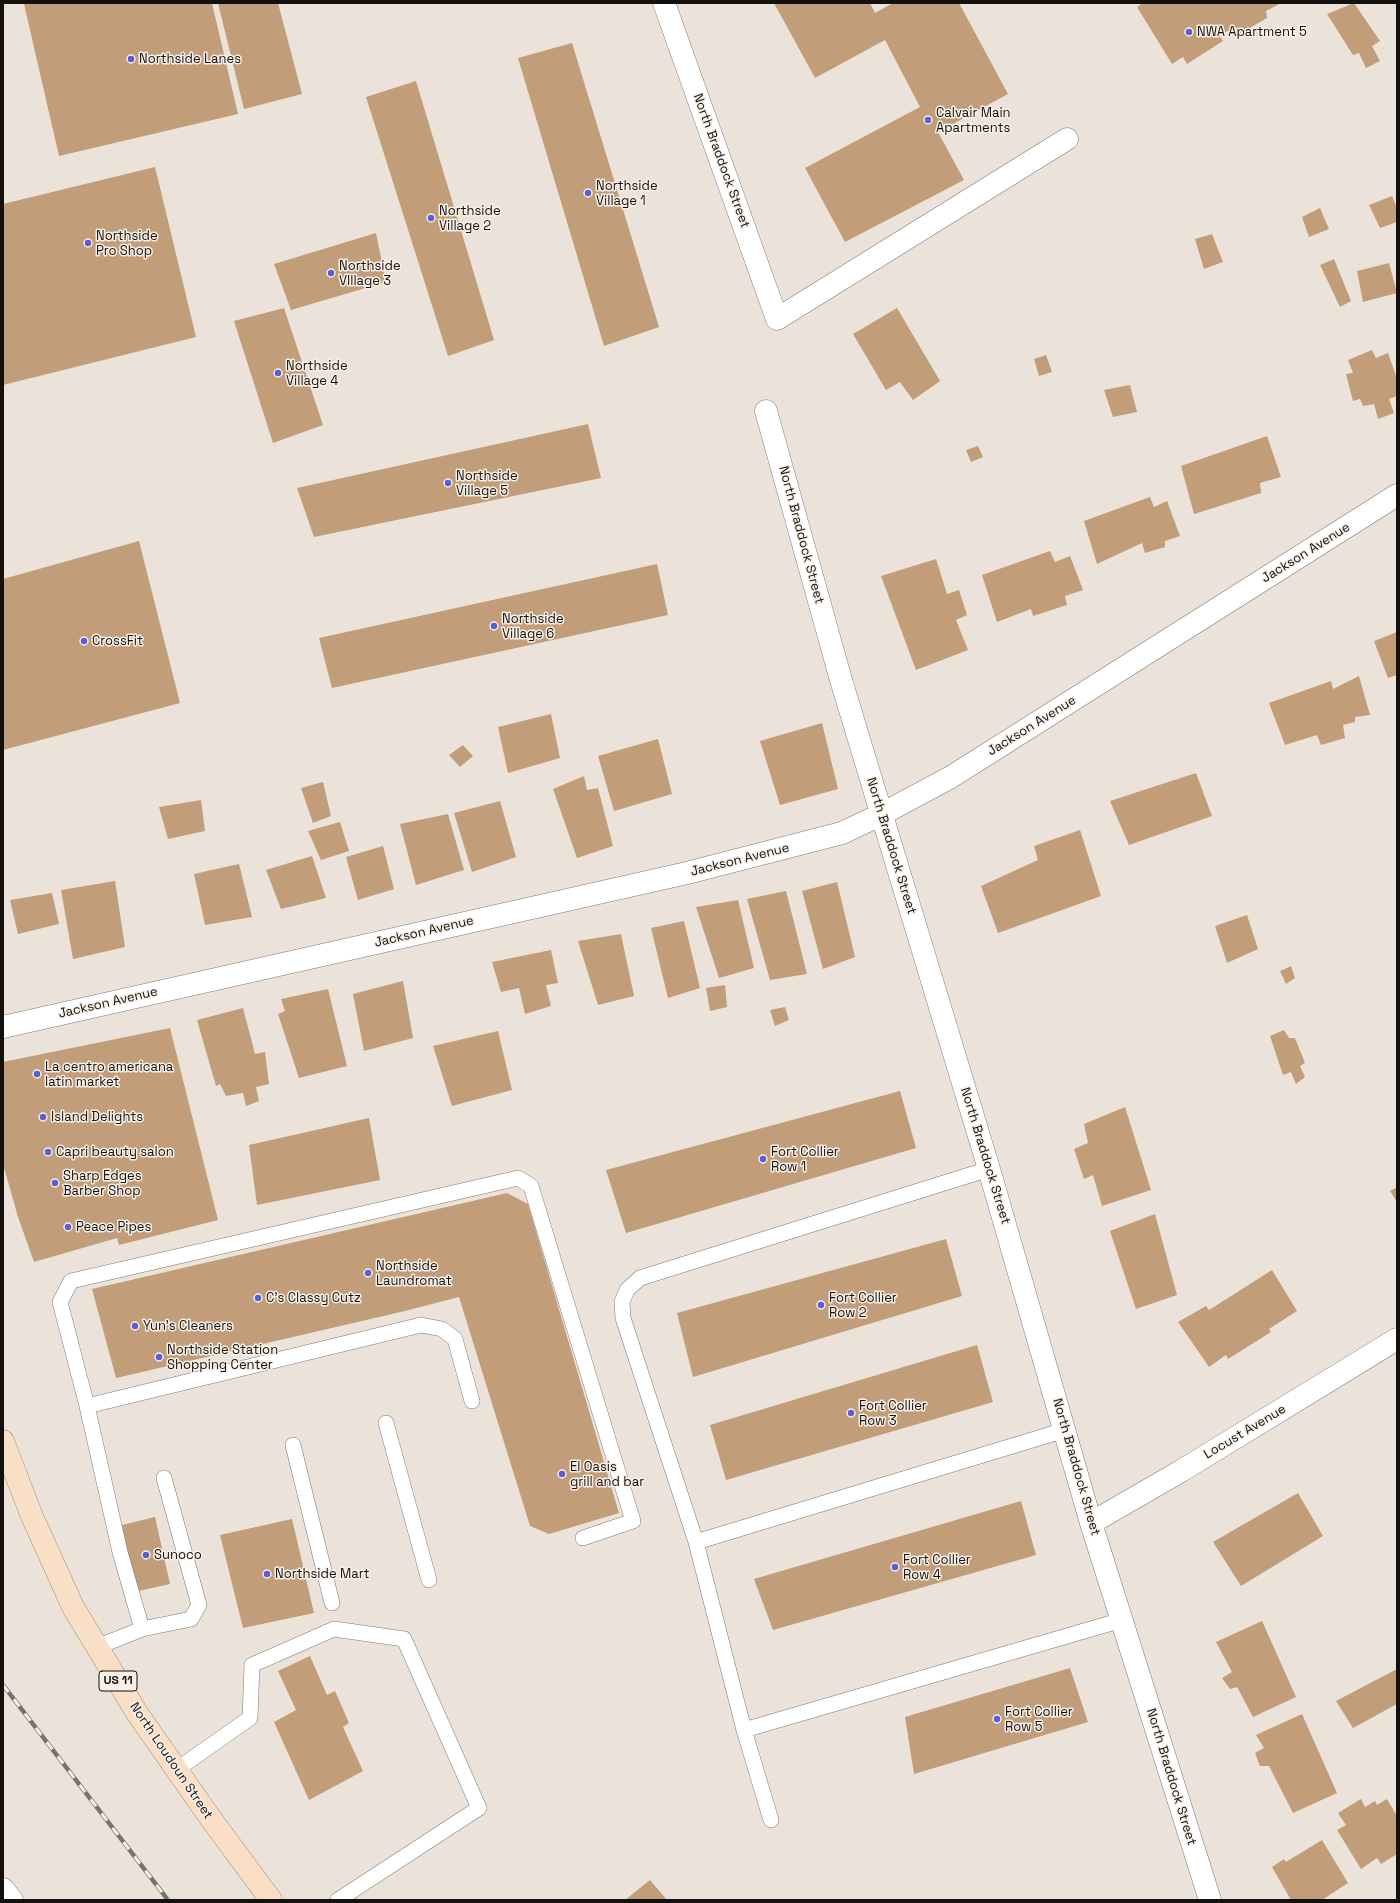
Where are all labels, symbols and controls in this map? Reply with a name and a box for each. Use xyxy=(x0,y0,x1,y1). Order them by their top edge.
place label: NWA Apartment 5 xyxy=(1197,24,1307,40)
marker: NWA Apartment 5 xyxy=(1184,27,1194,37)
place label: Northside Lanes xyxy=(139,51,241,67)
marker: Northside Lanes xyxy=(126,54,136,64)
street label: North Braddock Street xyxy=(689,92,753,230)
place label: Calvair Main Apartments xyxy=(936,105,1011,136)
marker: Calvair Main Apartments xyxy=(923,115,933,125)
place label: Northside Village 1 xyxy=(596,178,658,209)
marker: Northside Village 1 xyxy=(583,188,593,198)
place label: Northside Village 2 xyxy=(439,203,501,234)
marker: Northside Village 2 xyxy=(426,213,436,223)
place label: Northside Pro Shop xyxy=(96,228,158,259)
marker: Northside Pro Shop xyxy=(83,238,93,248)
place label: Northside VIllage 3 xyxy=(339,258,401,289)
marker: Northside VIllage 3 xyxy=(326,268,336,278)
place label: Northside Village 4 xyxy=(286,358,348,389)
marker: Northside Village 4 xyxy=(273,368,283,378)
street label: North Braddock Street xyxy=(775,464,827,606)
place label: Northside Village 5 xyxy=(456,468,518,499)
marker: Northside Village 5 xyxy=(443,478,453,488)
street label: Jackson Avenue xyxy=(1259,520,1353,586)
place label: Northside Village 6 xyxy=(502,611,564,642)
marker: Northside Village 6 xyxy=(489,621,499,631)
place label: CrossFit xyxy=(92,633,143,649)
marker: CrossFit xyxy=(79,636,89,646)
street label: Jackson Avenue xyxy=(985,693,1079,759)
street label: North Braddock Street xyxy=(863,776,919,916)
street label: Jackson Avenue xyxy=(689,840,791,880)
street label: Jackson Avenue xyxy=(373,913,475,951)
street label: Jackson Avenue xyxy=(57,984,159,1022)
place label: La centro americana latin market xyxy=(45,1059,173,1090)
marker: La centro americana latin market xyxy=(32,1069,42,1079)
street label: North Braddock Street xyxy=(957,1086,1013,1226)
place label: Island Delights xyxy=(51,1109,143,1125)
marker: Island Delights xyxy=(38,1112,48,1122)
place label: Capri beauty salon xyxy=(56,1144,174,1160)
place label: Fort Collier Row 1 xyxy=(771,1144,839,1175)
marker: Capri beauty salon xyxy=(43,1147,53,1157)
marker: Fort Collier Row 1 xyxy=(758,1154,768,1164)
place label: Sharp Edges Barber Shop xyxy=(63,1168,142,1199)
marker: Sharp Edges Barber Shop xyxy=(50,1178,60,1188)
place label: Peace Pipes xyxy=(76,1219,151,1235)
marker: Peace Pipes xyxy=(63,1222,73,1232)
place label: Northside Laundromat xyxy=(376,1258,452,1289)
marker: Northside Laundromat xyxy=(363,1268,373,1278)
place label: C's Classy Cutz xyxy=(266,1290,361,1306)
place label: Fort Collier Row 2 xyxy=(829,1290,897,1321)
marker: C's Classy Cutz xyxy=(253,1293,263,1303)
marker: Fort Collier Row 2 xyxy=(816,1300,826,1310)
place label: Yun's Cleaners xyxy=(143,1318,233,1334)
marker: Yun's Cleaners xyxy=(130,1321,140,1331)
place label: Northside Station Shopping Center xyxy=(167,1342,278,1373)
marker: Northside Station Shopping Center xyxy=(154,1352,164,1362)
street label: North Braddock Street xyxy=(1049,1397,1103,1537)
place label: Fort Collier Row 3 xyxy=(859,1398,927,1429)
street label: Locust Avenue xyxy=(1201,1401,1289,1463)
marker: Fort Collier Row 3 xyxy=(846,1408,856,1418)
place label: El Oasis grill and bar xyxy=(570,1459,644,1490)
marker: El Oasis grill and bar xyxy=(557,1469,567,1479)
place label: Sunoco xyxy=(154,1547,202,1563)
marker: Sunoco xyxy=(141,1550,151,1560)
place label: Fort Collier Row 4 xyxy=(903,1552,971,1583)
marker: Fort Collier Row 4 xyxy=(890,1562,900,1572)
place label: Northside Mart xyxy=(275,1566,370,1582)
marker: Northside Mart xyxy=(262,1569,272,1579)
road number: US 11 xyxy=(99,1671,137,1691)
street label: North Loudoun Street xyxy=(126,1700,216,1822)
place label: Fort Collier Row 5 xyxy=(1005,1704,1073,1735)
street label: North Braddock Street xyxy=(1143,1707,1199,1847)
marker: Fort Collier Row 5 xyxy=(992,1714,1002,1724)

